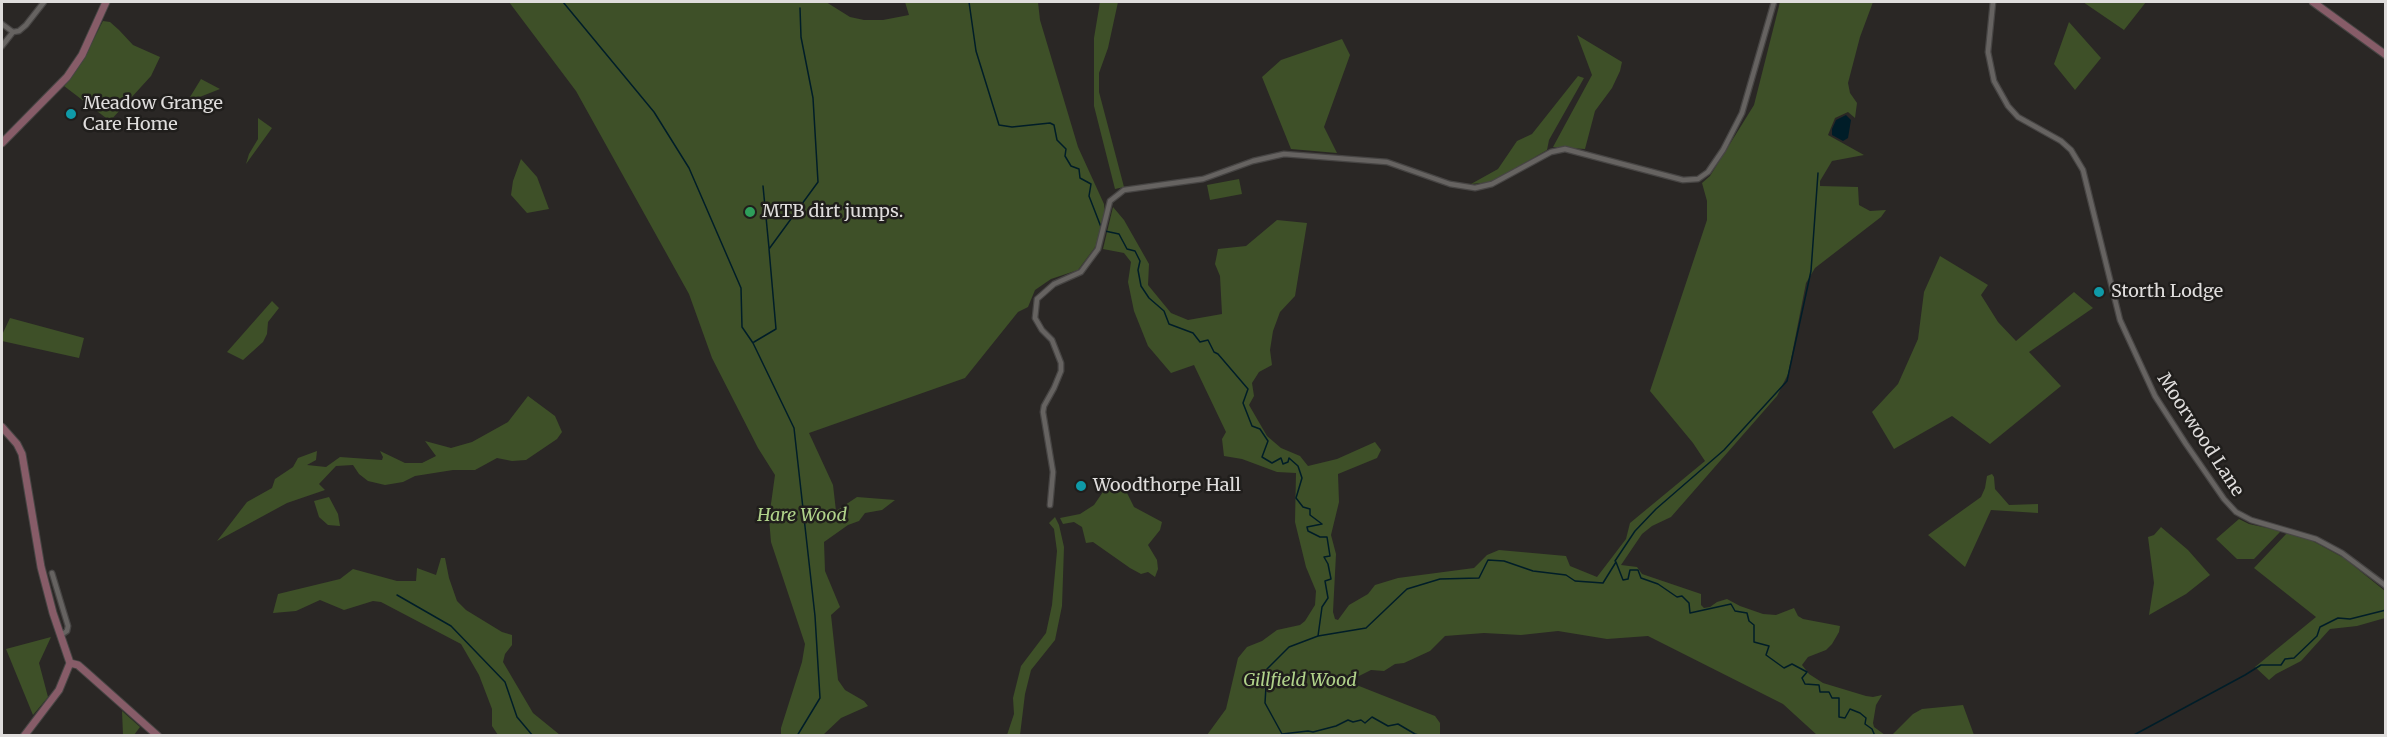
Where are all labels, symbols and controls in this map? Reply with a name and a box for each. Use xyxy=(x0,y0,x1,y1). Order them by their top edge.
place label: Meadow Grange Care Home xyxy=(83,93,223,136)
marker: Meadow Grange Care Home xyxy=(64,107,78,121)
place label: MTB dirt jumps. xyxy=(762,201,903,223)
marker: MTB dirt jumps. xyxy=(743,205,757,219)
place label: Storth Lodge xyxy=(2111,281,2223,303)
marker: Storth Lodge xyxy=(2092,285,2106,299)
street label: Moorwood Lane xyxy=(2152,369,2248,501)
place label: Woodthorpe Hall xyxy=(1093,475,1241,497)
marker: Woodthorpe Hall xyxy=(1074,479,1088,493)
park label: Hare Wood xyxy=(757,505,847,527)
park label: Gillfield Wood xyxy=(1243,670,1357,692)

